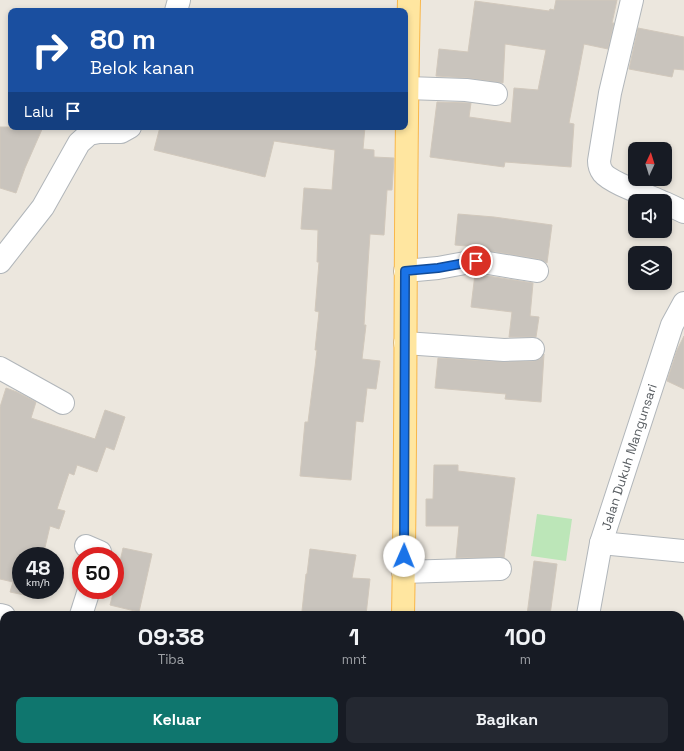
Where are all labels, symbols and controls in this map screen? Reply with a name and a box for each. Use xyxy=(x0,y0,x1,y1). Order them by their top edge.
text: 80 m xyxy=(90,21,156,57)
icon: right xyxy=(24,24,76,76)
text: Belok kanan xyxy=(90,56,195,79)
icon: arrive xyxy=(62,100,84,122)
text: Lalu xyxy=(24,102,54,121)
north arrow xyxy=(628,142,672,186)
map controls xyxy=(628,142,672,290)
button: sound xyxy=(628,194,672,238)
pin xyxy=(459,244,493,278)
button: layers xyxy=(628,246,672,290)
icon: arrive xyxy=(465,250,487,272)
street label: Jalan Dukuh Mangunsari xyxy=(597,382,661,532)
position arrow xyxy=(383,535,425,577)
speed limit sign: 50 xyxy=(72,547,124,599)
text: 48 xyxy=(26,555,50,581)
text: km/h xyxy=(26,576,50,589)
text: 09:38 xyxy=(138,621,204,652)
text: 1 xyxy=(349,621,360,652)
text: 100 xyxy=(504,621,546,652)
text: Tiba xyxy=(158,651,184,668)
text: mnt xyxy=(342,651,367,668)
text: m xyxy=(520,651,531,668)
button: Keluar xyxy=(16,697,338,743)
button: Bagikan xyxy=(346,697,668,743)

